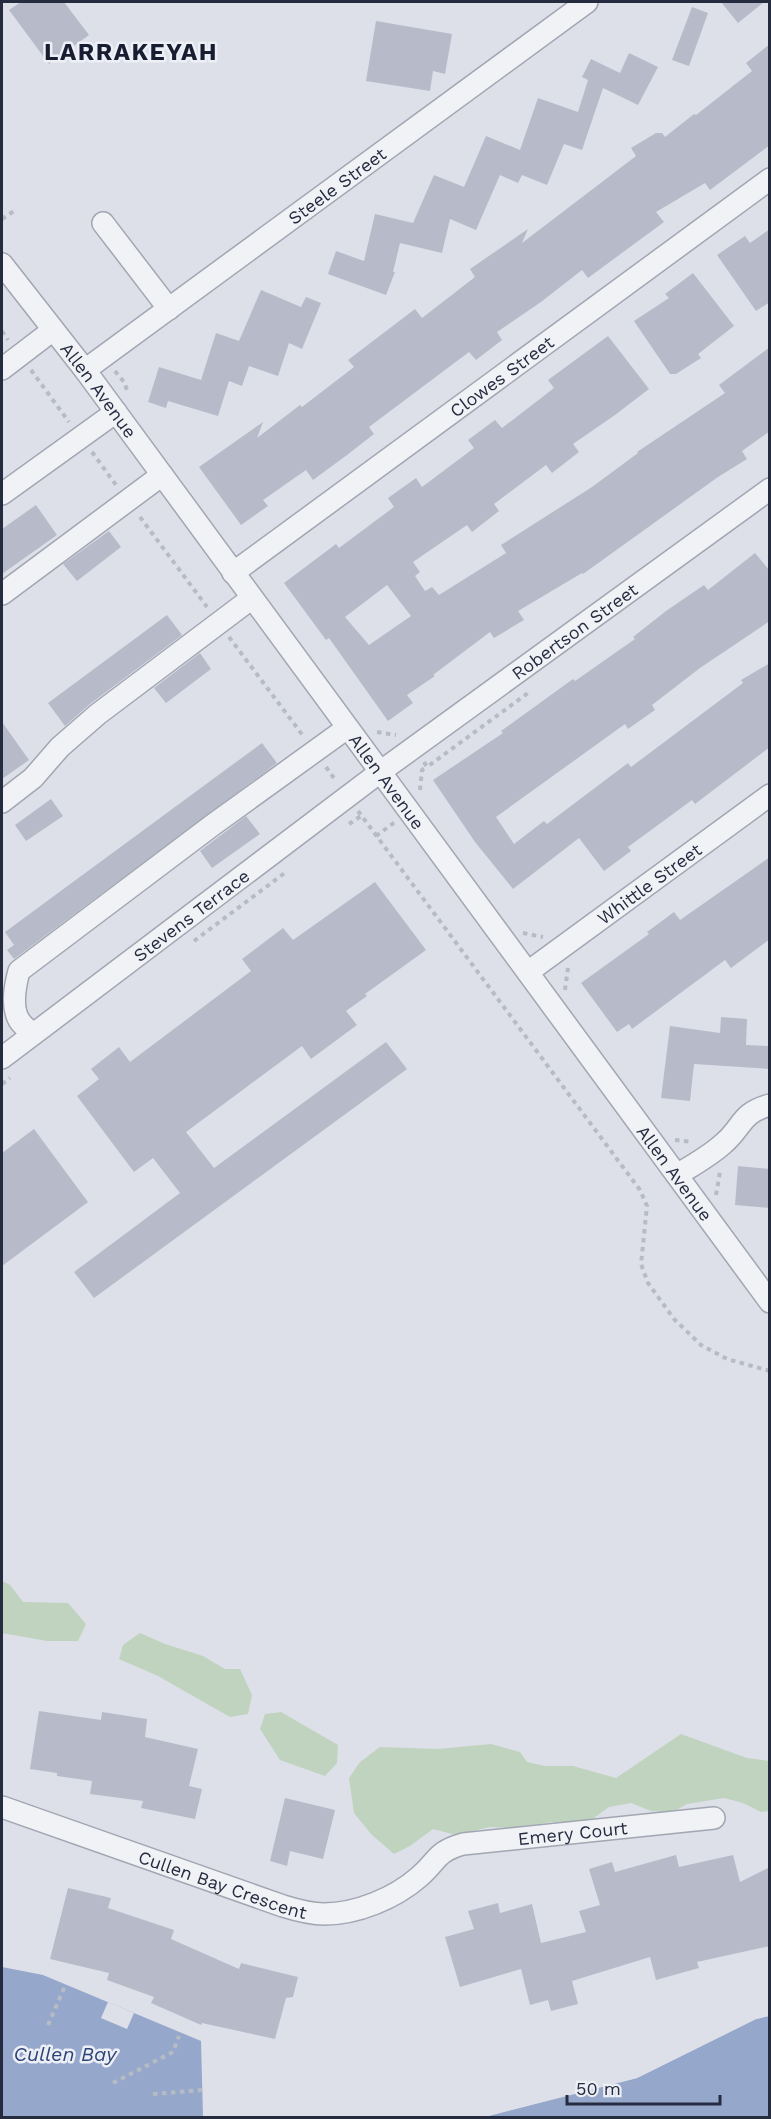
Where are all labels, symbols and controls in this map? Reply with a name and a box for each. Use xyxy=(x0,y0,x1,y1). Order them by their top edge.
district label: LARRAKEYAH xyxy=(44,38,218,66)
street label: Steele Street xyxy=(284,142,390,228)
street label: Clowes Street xyxy=(446,331,558,421)
street label: Allen Avenue xyxy=(57,338,142,442)
street label: Robertson Street xyxy=(507,578,642,684)
street label: Allen Avenue xyxy=(345,729,429,833)
street label: Whittle Street xyxy=(593,838,705,928)
street label: Stevens Terrace xyxy=(129,864,253,966)
street label: Allen Avenue xyxy=(633,1121,717,1225)
street label: Emery Court xyxy=(517,1816,629,1849)
street label: Cullen Bay Crescent xyxy=(136,1845,309,1923)
water label: Cullen Bay xyxy=(14,2042,118,2066)
scale bar xyxy=(567,2068,720,2106)
text: 50 m xyxy=(576,2078,621,2099)

